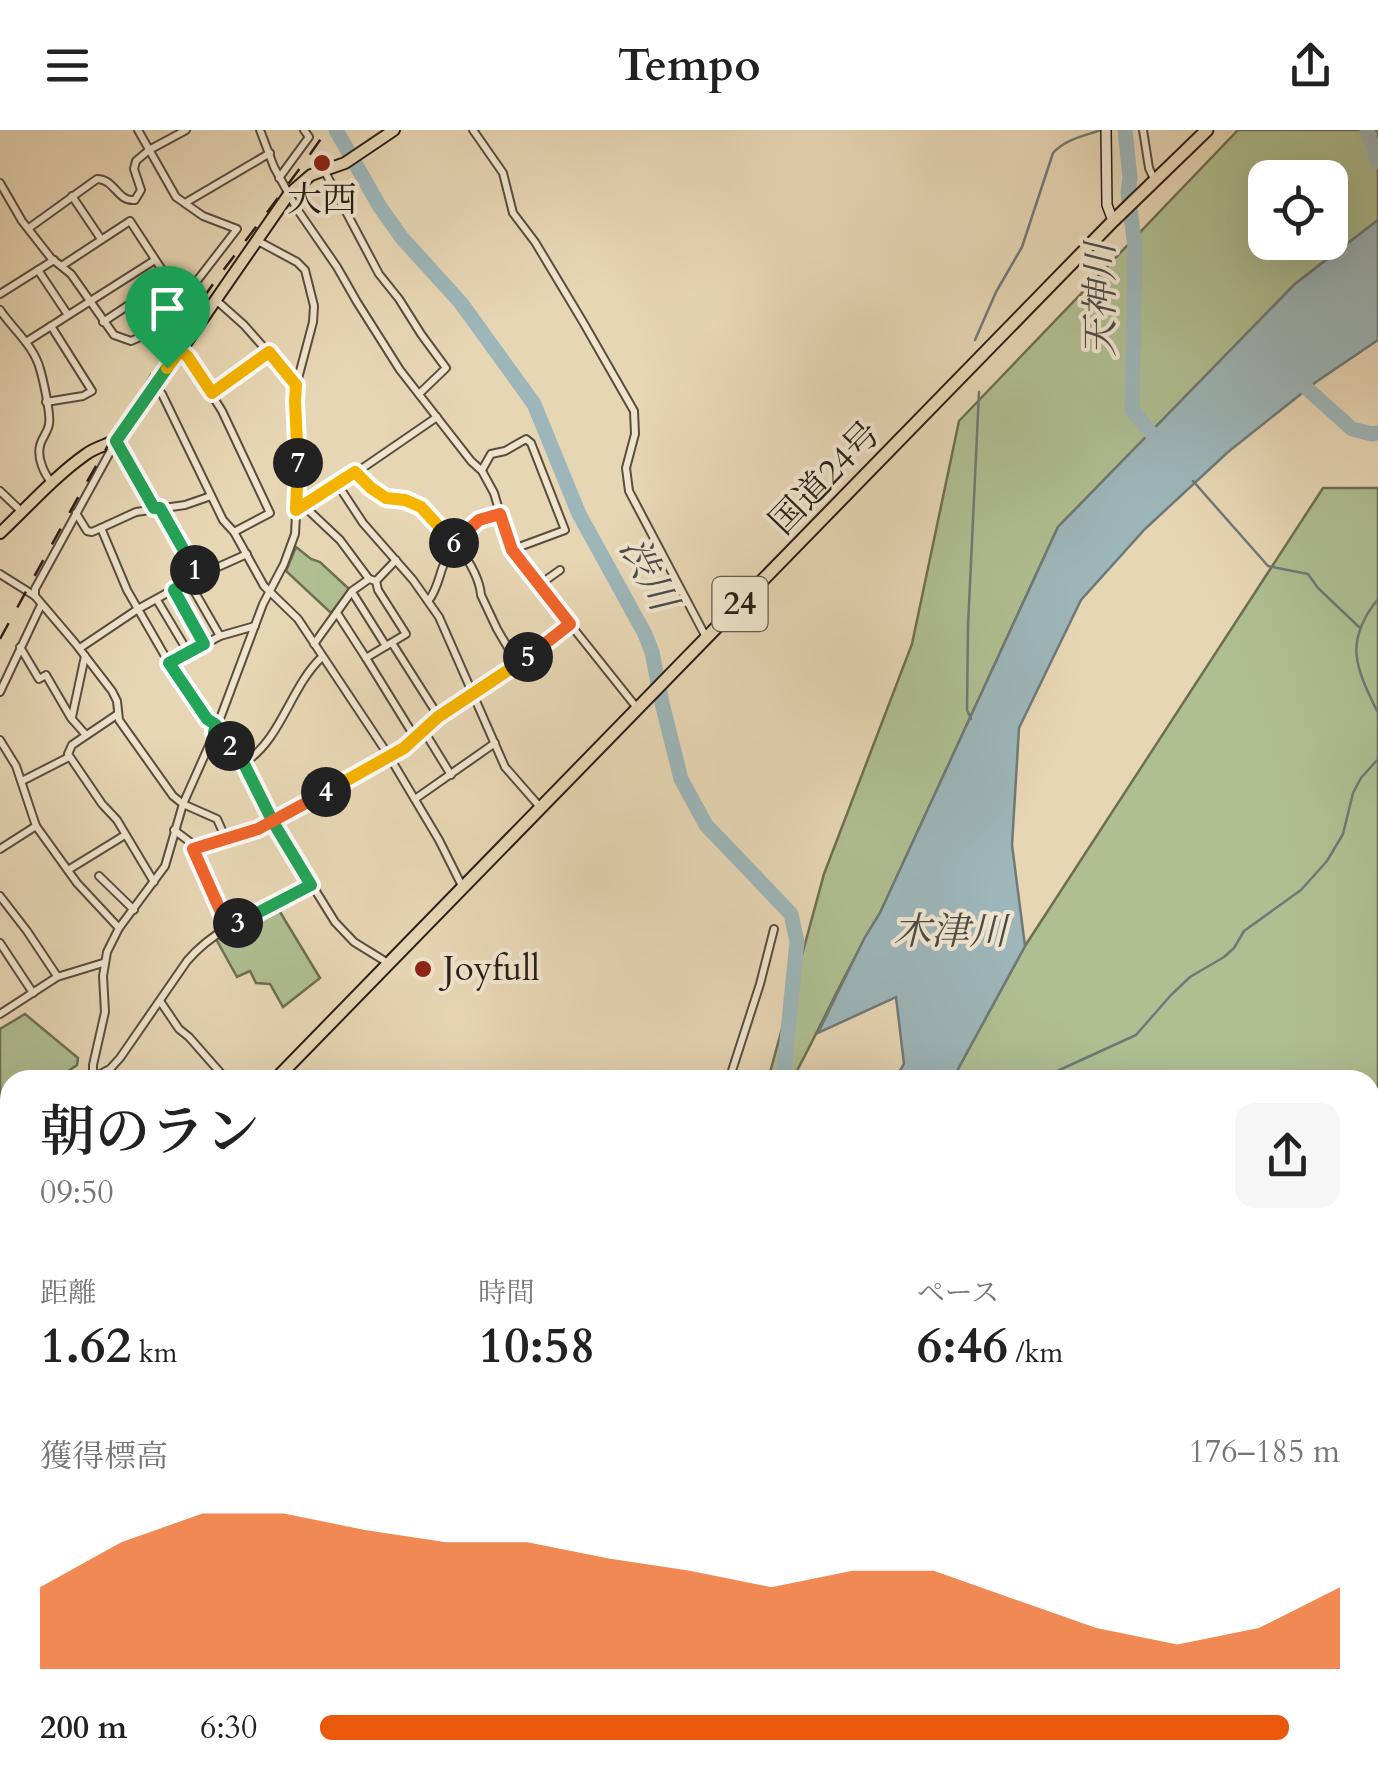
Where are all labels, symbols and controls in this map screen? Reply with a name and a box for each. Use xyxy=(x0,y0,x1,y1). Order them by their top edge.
text: Tempo xyxy=(618,35,760,96)
icon: menu xyxy=(40,38,95,93)
icon: share xyxy=(1283,38,1338,93)
marker: 大西 xyxy=(311,152,333,174)
map controls xyxy=(1248,160,1348,260)
button: locate xyxy=(1248,160,1348,260)
place label: 大西 xyxy=(287,176,357,224)
water label: 天神川 xyxy=(1075,239,1127,357)
pin xyxy=(125,266,210,369)
icon: arrive xyxy=(140,281,195,336)
street label: 国道24号 xyxy=(759,411,891,545)
pin: 7 xyxy=(273,438,323,488)
text: 7 xyxy=(291,444,305,482)
pin: 6 xyxy=(429,518,479,568)
text: 6 xyxy=(447,524,461,562)
water label: 渋川 xyxy=(607,528,691,623)
pin: 1 xyxy=(170,545,220,595)
text: 1 xyxy=(188,551,202,589)
road number: 24 xyxy=(712,577,768,631)
pin: 5 xyxy=(503,632,553,682)
text: 5 xyxy=(521,638,535,676)
pin: 2 xyxy=(205,721,255,771)
text: 2 xyxy=(223,727,237,765)
pin: 4 xyxy=(301,767,351,817)
text: 4 xyxy=(319,773,333,811)
pin: 3 xyxy=(213,898,263,948)
text: 3 xyxy=(231,904,245,942)
water label: 木津川 xyxy=(893,906,1011,958)
place label: Joyfull xyxy=(438,945,540,993)
marker: Joyfull xyxy=(412,958,434,980)
text: 朝のラン xyxy=(40,1096,260,1170)
button: share xyxy=(1235,1103,1340,1208)
text: 09:50 xyxy=(40,1171,114,1215)
text: 距離 xyxy=(40,1274,96,1312)
text: 時間 xyxy=(478,1274,534,1312)
text: ペース xyxy=(917,1274,999,1312)
text: 1.62 xyxy=(40,1312,131,1380)
text: 10:58 xyxy=(478,1312,595,1380)
text: 6:46 xyxy=(917,1312,1008,1380)
text: km xyxy=(131,1334,178,1372)
text: /km xyxy=(1008,1334,1063,1372)
text: 176–185 m xyxy=(1188,1430,1340,1474)
text: 獲得標高 xyxy=(40,1435,168,1479)
text: 200 m xyxy=(40,1706,127,1750)
text: 6:30 xyxy=(200,1706,257,1750)

